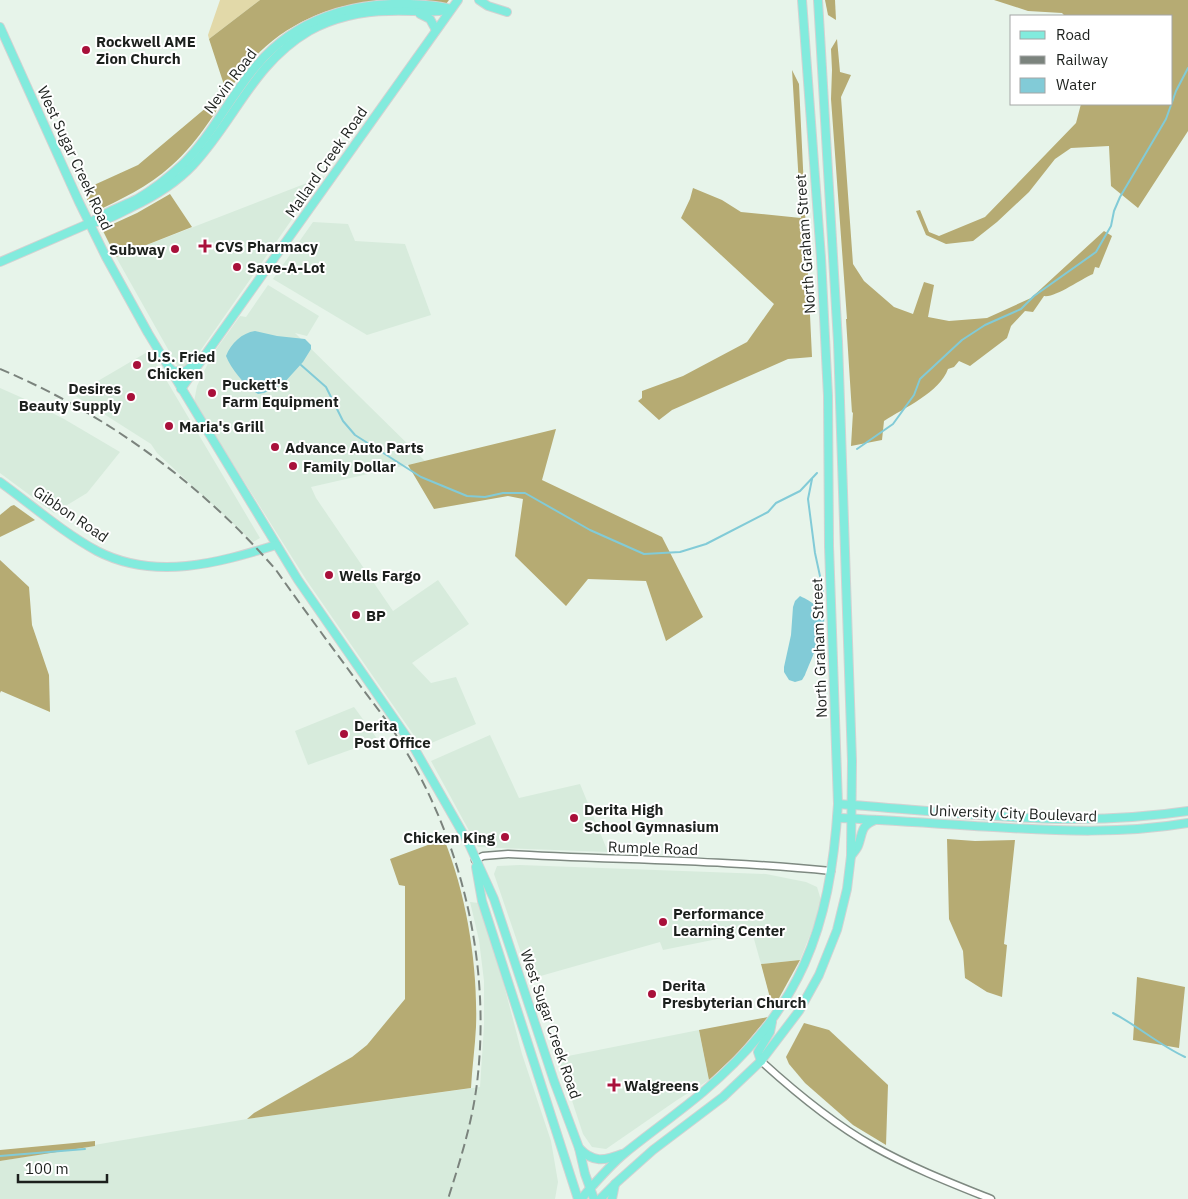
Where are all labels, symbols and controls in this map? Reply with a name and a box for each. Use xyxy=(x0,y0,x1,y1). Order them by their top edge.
legend xyxy=(1010,15,1173,105)
text: Road xyxy=(1056,25,1091,44)
place label: Rockwell AME Zion Church xyxy=(96,32,196,68)
marker: Rockwell AME Zion Church xyxy=(80,44,92,56)
street label: Nevin Road xyxy=(199,45,261,117)
text: Railway xyxy=(1056,50,1109,69)
text: Water xyxy=(1056,75,1097,94)
street label: West Sugar Creek Road xyxy=(33,83,117,233)
street label: Mallard Creek Road xyxy=(281,103,371,221)
street label: North Graham Street xyxy=(791,173,819,315)
place label: CVS Pharmacy xyxy=(215,237,318,256)
place label: Subway xyxy=(109,240,165,259)
marker: CVS Pharmacy xyxy=(199,240,211,252)
marker: Subway xyxy=(169,243,181,255)
place label: Save-A-Lot xyxy=(247,258,325,277)
marker: Save-A-Lot xyxy=(231,261,243,273)
place label: U.S. Fried Chicken xyxy=(147,347,215,383)
marker: U.S. Fried Chicken xyxy=(131,359,143,371)
place label: Puckett's Farm Equipment xyxy=(222,375,339,411)
place label: Desires Beauty Supply xyxy=(19,379,121,415)
marker: Puckett's Farm Equipment xyxy=(206,387,218,399)
marker: Desires Beauty Supply xyxy=(125,391,137,403)
place label: Maria's Grill xyxy=(179,417,264,436)
marker: Maria's Grill xyxy=(163,420,175,432)
place label: Advance Auto Parts xyxy=(285,438,424,457)
marker: Advance Auto Parts xyxy=(269,441,281,453)
place label: Family Dollar xyxy=(303,457,396,476)
marker: Family Dollar xyxy=(287,460,299,472)
street label: Gibbon Road xyxy=(30,482,112,546)
place label: Wells Fargo xyxy=(339,566,421,585)
marker: Wells Fargo xyxy=(323,569,335,581)
street label: North Graham Street xyxy=(807,578,831,718)
place label: BP xyxy=(366,606,386,625)
marker: BP xyxy=(350,609,362,621)
place label: Derita Post Office xyxy=(354,716,431,752)
marker: Derita Post Office xyxy=(338,728,350,740)
place label: Derita High School Gymnasium xyxy=(584,800,719,836)
street label: University City Boulevard xyxy=(929,801,1097,825)
marker: Derita High School Gymnasium xyxy=(568,812,580,824)
place label: Chicken King xyxy=(403,828,496,847)
marker: Chicken King xyxy=(499,831,511,843)
street label: Rumple Road xyxy=(608,837,698,859)
place label: Performance Learning Center xyxy=(673,904,785,940)
marker: Performance Learning Center xyxy=(657,916,669,928)
street label: West Sugar Creek Road xyxy=(517,947,585,1101)
place label: Derita Presbyterian Church xyxy=(662,976,806,1012)
marker: Derita Presbyterian Church xyxy=(646,988,658,1000)
place label: Walgreens xyxy=(624,1076,699,1095)
marker: Walgreens xyxy=(608,1079,620,1091)
scale bar xyxy=(18,1152,106,1184)
text: 100 m xyxy=(25,1159,69,1178)

